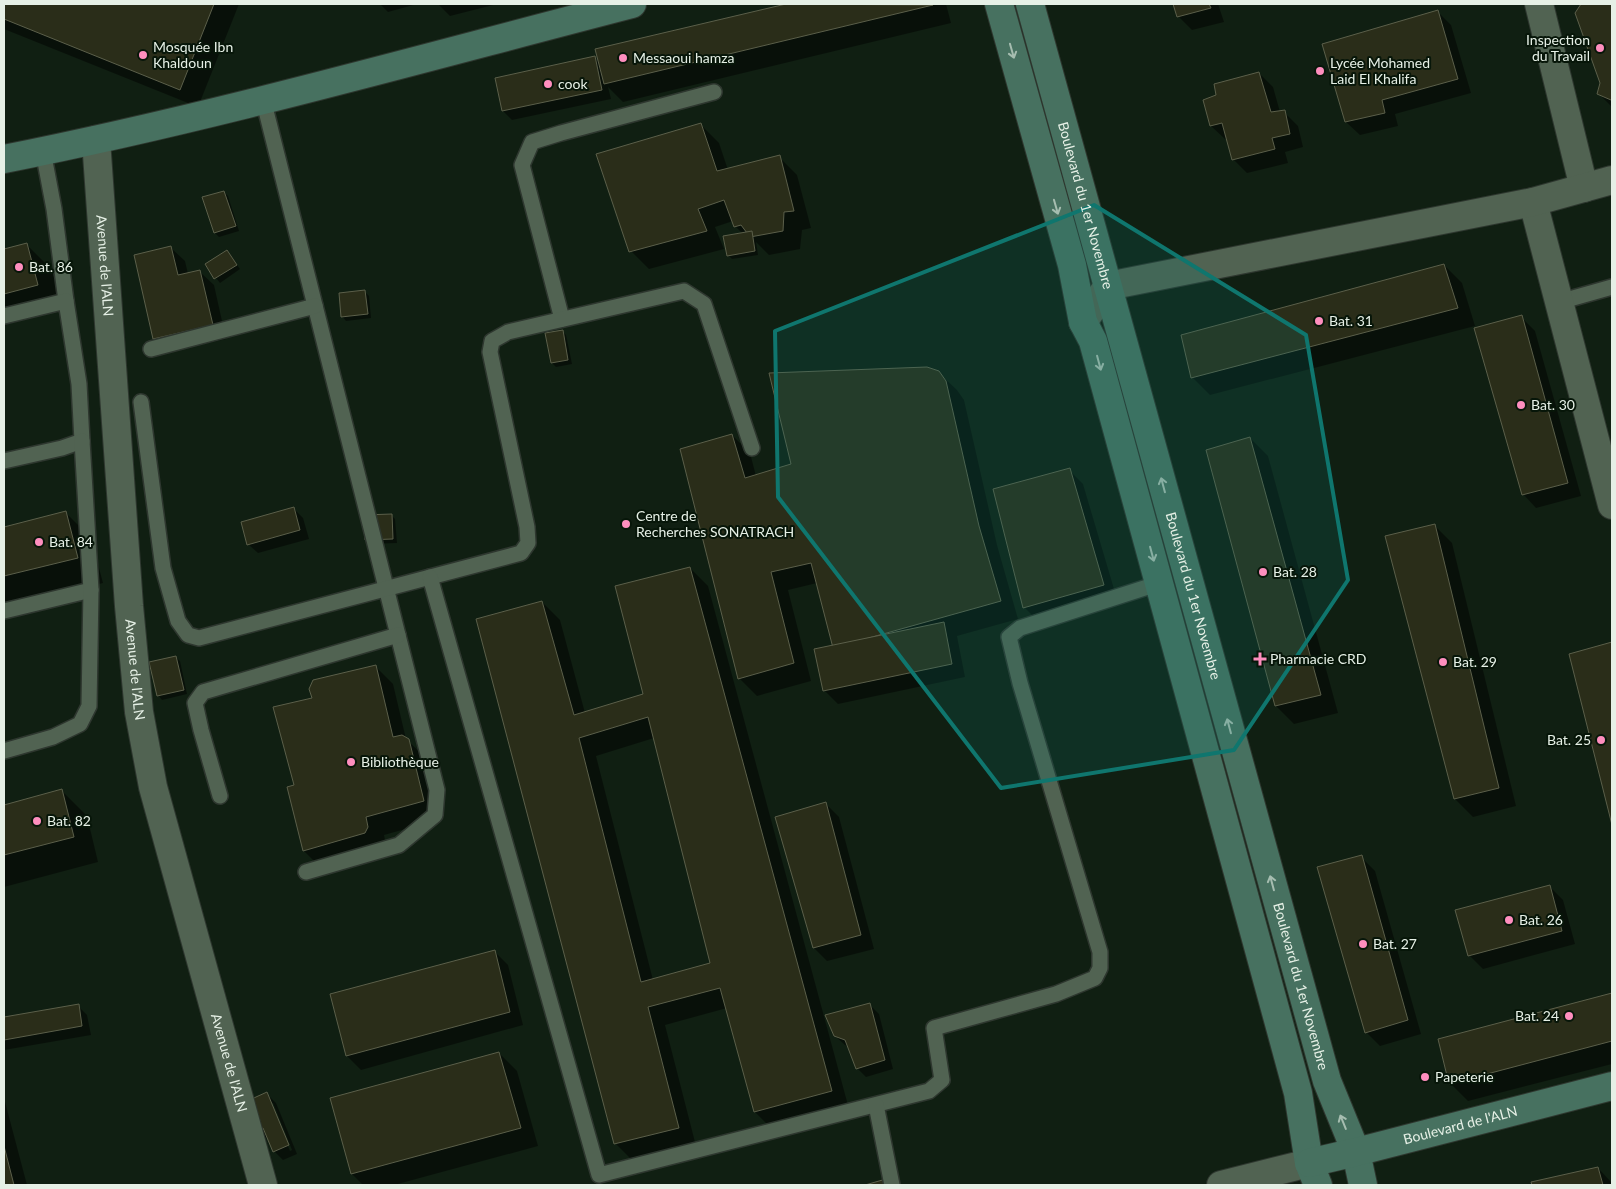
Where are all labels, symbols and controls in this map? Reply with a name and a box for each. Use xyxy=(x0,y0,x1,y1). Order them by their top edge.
place label: Inspection du Travail xyxy=(1526,31,1590,64)
place label: Mosquée Ibn Khaldoun xyxy=(153,38,233,71)
one-way arrow xyxy=(1008,42,1018,58)
marker: Inspection du Travail xyxy=(1594,42,1606,54)
marker: Mosquée Ibn Khaldoun xyxy=(137,49,149,61)
place label: Messaoui hamza xyxy=(633,49,735,66)
marker: Messaoui hamza xyxy=(617,52,629,64)
place label: Lycée Mohamed Laid El Khalifa xyxy=(1330,54,1430,87)
marker: Lycée Mohamed Laid El Khalifa xyxy=(1314,65,1326,77)
place label: cook xyxy=(558,75,588,92)
marker: cook xyxy=(542,78,554,90)
street label: Boulevard du 1er Novembre xyxy=(1055,120,1117,291)
one-way arrow xyxy=(1052,199,1061,215)
street label: Avenue de l'ALN xyxy=(93,214,117,317)
place label: Bat. 86 xyxy=(29,258,73,275)
marker: Bat. 86 xyxy=(13,261,25,273)
place label: Bat. 31 xyxy=(1329,312,1373,329)
marker: Bat. 31 xyxy=(1313,315,1325,327)
one-way arrow xyxy=(1095,355,1105,371)
place label: Bat. 30 xyxy=(1531,396,1575,413)
marker: Bat. 30 xyxy=(1515,399,1527,411)
one-way arrow xyxy=(1158,478,1167,494)
place label: Centre de Recherches SONATRACH xyxy=(636,507,794,540)
street label: Boulevard du 1er Novembre xyxy=(1163,510,1225,681)
marker: Centre de Recherches SONATRACH xyxy=(620,518,632,530)
place label: Bat. 84 xyxy=(49,533,93,550)
marker: Bat. 84 xyxy=(33,536,45,548)
one-way arrow xyxy=(1147,545,1157,561)
place label: Bat. 28 xyxy=(1273,563,1317,580)
marker: Bat. 28 xyxy=(1257,566,1269,578)
street label: Avenue de l'ALN xyxy=(122,618,149,721)
place label: Pharmacie CRD xyxy=(1270,650,1367,667)
marker: Pharmacie CRD xyxy=(1254,653,1266,665)
place label: Bat. 29 xyxy=(1453,653,1497,670)
marker: Bat. 29 xyxy=(1437,656,1449,668)
one-way arrow xyxy=(1224,719,1233,735)
place label: Bat. 25 xyxy=(1547,731,1591,748)
marker: Bat. 25 xyxy=(1595,734,1607,746)
place label: Bibliothèque xyxy=(361,753,439,770)
marker: Bibliothèque xyxy=(345,756,357,768)
place label: Bat. 82 xyxy=(47,812,91,829)
marker: Bat. 82 xyxy=(31,815,43,827)
one-way arrow xyxy=(1267,875,1277,891)
street label: Boulevard du 1er Novembre xyxy=(1270,901,1333,1072)
place label: Bat. 26 xyxy=(1519,911,1563,928)
marker: Bat. 26 xyxy=(1503,914,1515,926)
place label: Bat. 27 xyxy=(1373,935,1417,952)
marker: Bat. 27 xyxy=(1357,938,1369,950)
place label: Bat. 24 xyxy=(1515,1007,1559,1024)
marker: Bat. 24 xyxy=(1563,1010,1575,1022)
street label: Avenue de l'ALN xyxy=(208,1011,251,1114)
place label: Papeterie xyxy=(1435,1068,1494,1085)
marker: Papeterie xyxy=(1419,1071,1431,1083)
street label: Boulevard de l'ALN xyxy=(1401,1102,1519,1147)
one-way arrow xyxy=(1338,1115,1348,1130)

